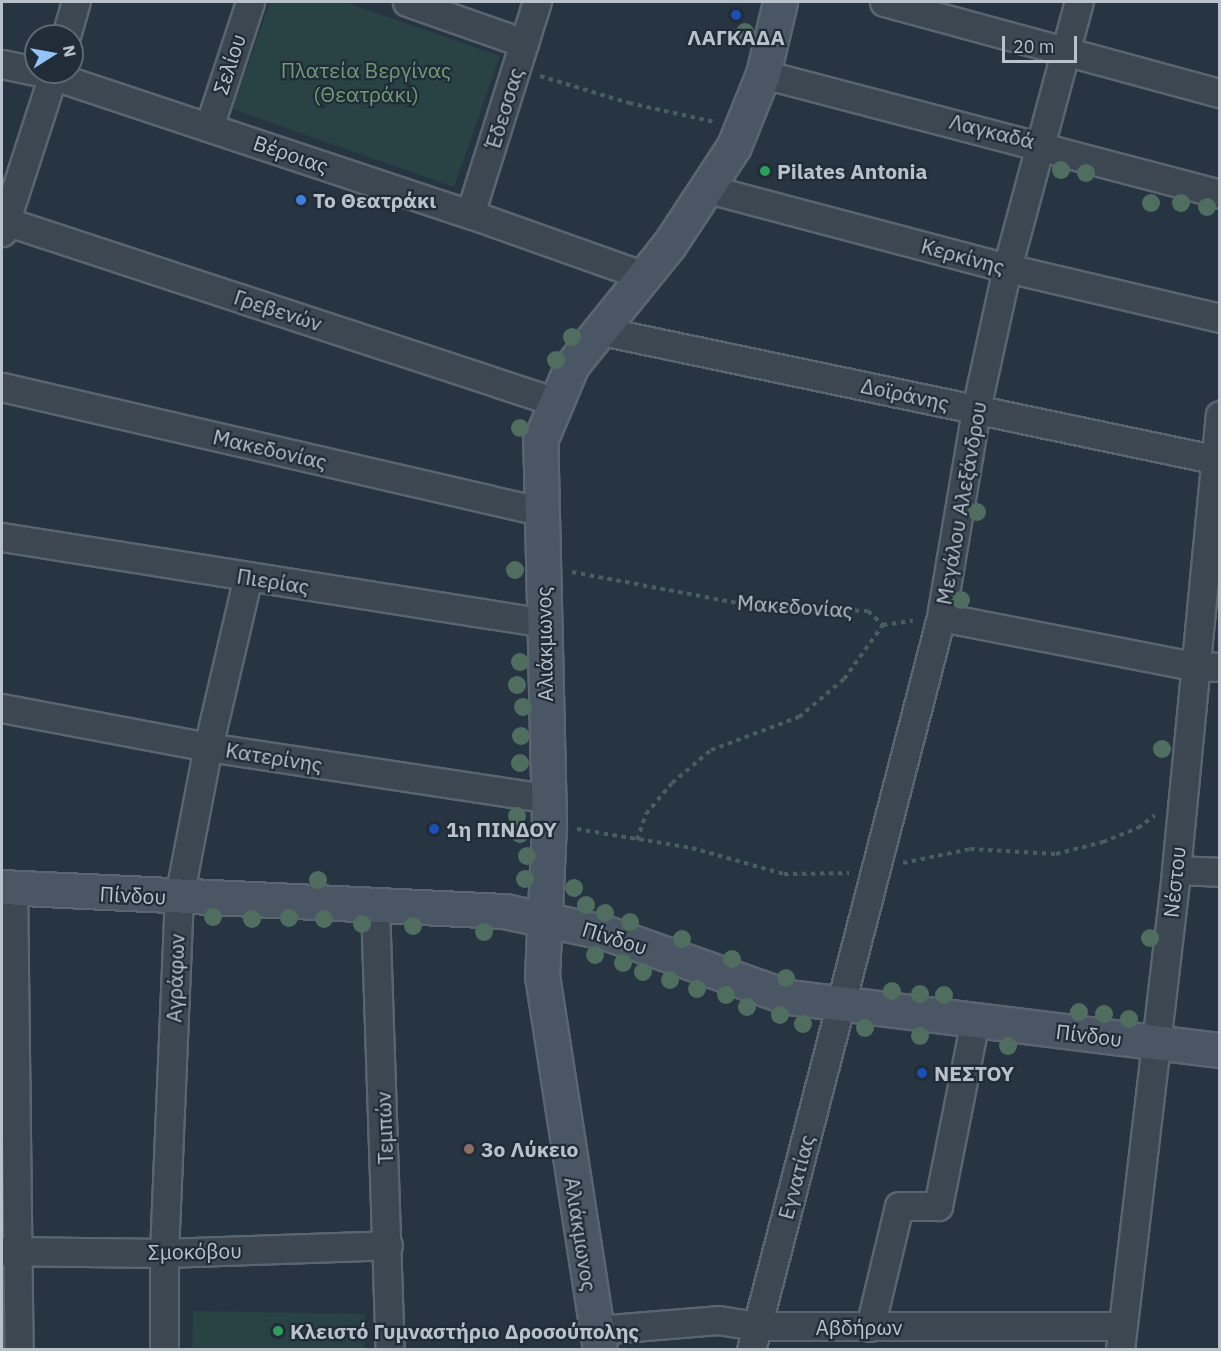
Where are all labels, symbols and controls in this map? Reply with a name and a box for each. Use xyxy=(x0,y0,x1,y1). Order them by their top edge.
marker: ΛΑΓΚΑΔΑ xyxy=(729,8,743,22)
north arrow xyxy=(24,24,84,84)
place label: ΛΑΓΚΑΔΑ xyxy=(687,24,785,50)
scale bar xyxy=(1005,24,1080,62)
street label: Σελίου xyxy=(207,30,251,98)
text: 20 m xyxy=(1013,35,1055,58)
text: N xyxy=(59,43,81,59)
park label: Πλατεία Βεργίνας (Θεατράκι) xyxy=(281,57,451,107)
street label: Έδεσσας xyxy=(480,65,528,151)
street label: Λαγκαδά xyxy=(947,108,1037,154)
street label: Βέροιας xyxy=(250,129,332,179)
place label: Pilates Antonia xyxy=(777,158,927,184)
marker: Pilates Antonia xyxy=(758,164,772,178)
place label: Το Θεατράκι xyxy=(313,187,436,213)
marker: Το Θεατράκι xyxy=(294,193,308,207)
street label: Κερκίνης xyxy=(918,233,1008,279)
street label: Γρεβενών xyxy=(231,284,325,336)
street label: Δοϊράνης xyxy=(859,372,951,416)
street label: Μεγάλου Αλεξάνδρου xyxy=(931,399,991,607)
street label: Μακεδονίας xyxy=(211,424,329,474)
street label: Πιερίας xyxy=(235,563,311,599)
street label: Αλιάκμωνος xyxy=(530,586,558,702)
street label: Μακεδονίας xyxy=(736,589,854,623)
street label: Κατερίνης xyxy=(224,737,324,777)
place label: 1η ΠΙΝΔΟΥ xyxy=(446,816,557,842)
marker: 1η ΠΙΝΔΟΥ xyxy=(427,822,441,836)
street label: Νέστου xyxy=(1158,845,1190,919)
street label: Πίνδου xyxy=(99,881,167,909)
street label: Πίνδου xyxy=(579,916,651,960)
street label: Αγράφων xyxy=(161,933,189,1023)
street label: Πίνδου xyxy=(1054,1018,1124,1052)
place label: ΝΕΣΤΟΥ xyxy=(934,1060,1014,1086)
marker: ΝΕΣΤΟΥ xyxy=(915,1066,929,1080)
street label: Τεμπών xyxy=(370,1091,398,1165)
street label: Εγνατίας xyxy=(773,1132,819,1222)
place label: 3ο Λύκειο xyxy=(481,1136,578,1162)
marker: 3ο Λύκειο xyxy=(462,1142,476,1156)
street label: Αλιάκμωνος xyxy=(560,1175,602,1293)
street label: Σμοκόβου xyxy=(148,1238,242,1264)
street label: Αβδήρων xyxy=(815,1314,903,1340)
place label: Κλειστό Γυμναστήριο Δροσούπολης xyxy=(290,1318,639,1344)
marker: Κλειστό Γυμναστήριο Δροσούπολης xyxy=(271,1324,285,1338)

